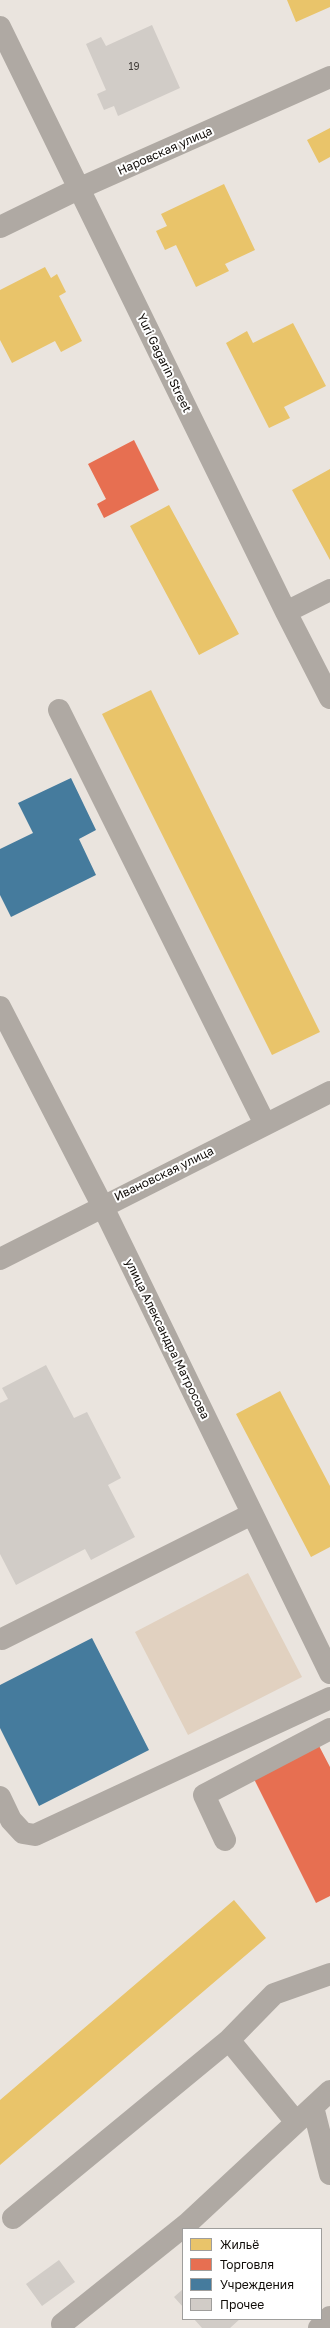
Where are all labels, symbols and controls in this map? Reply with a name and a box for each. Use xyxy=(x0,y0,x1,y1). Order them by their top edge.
house number: 19 xyxy=(129,61,139,73)
street label: Наровская улица xyxy=(115,124,215,178)
street label: Yuri Gagarin Street xyxy=(134,311,194,415)
street label: Ивановская улица xyxy=(112,1144,216,1204)
street label: улица Александра Матросова xyxy=(122,1256,212,1422)
legend xyxy=(182,2228,322,2320)
text: Жильё xyxy=(220,2237,259,2252)
text: Торговля xyxy=(220,2257,274,2272)
text: Учреждения xyxy=(220,2277,294,2292)
text: Прочее xyxy=(220,2297,264,2312)

